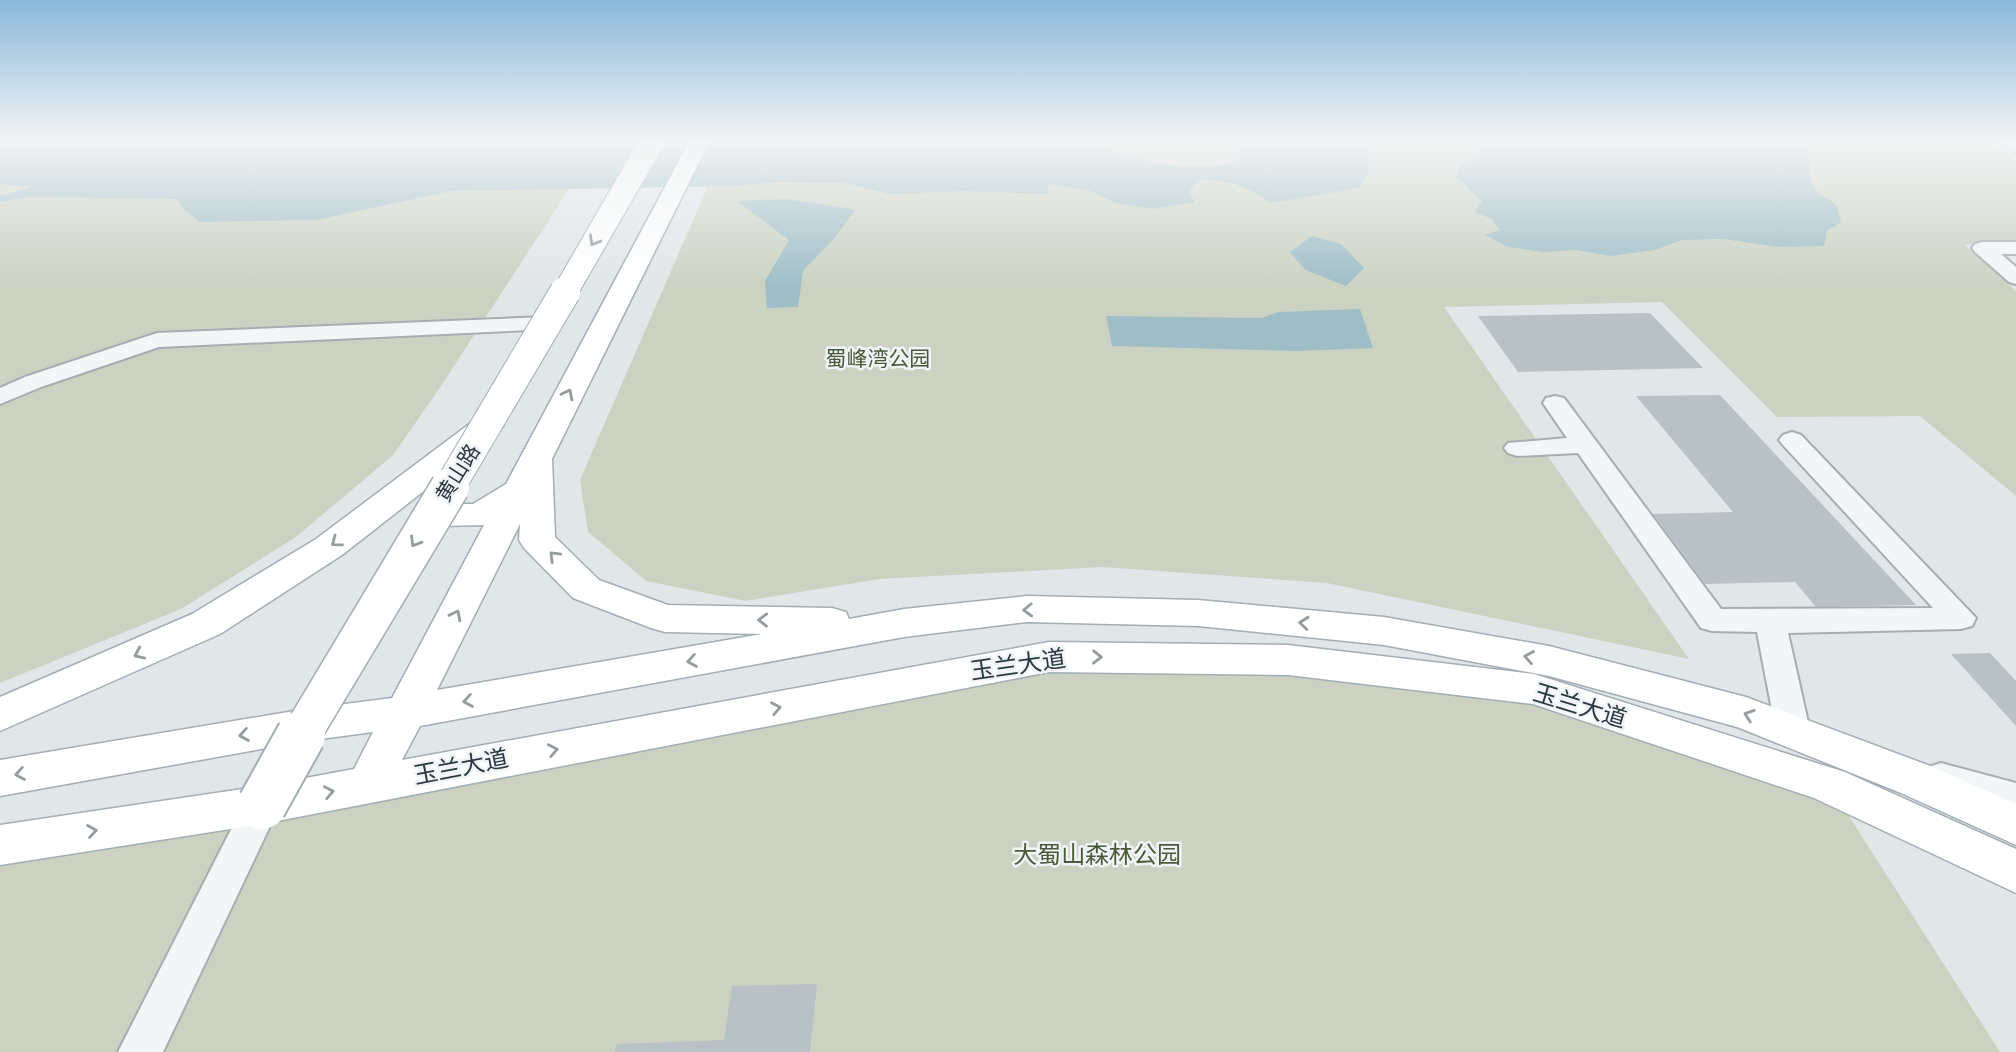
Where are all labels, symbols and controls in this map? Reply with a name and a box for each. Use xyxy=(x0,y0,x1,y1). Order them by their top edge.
one-way arrow xyxy=(589,234,602,247)
park label: 蜀峰湾公园 xyxy=(826,348,931,370)
one-way arrow xyxy=(560,389,574,401)
street label: 黄山路 xyxy=(432,440,484,506)
one-way arrow xyxy=(331,533,343,546)
one-way arrow xyxy=(411,535,424,548)
one-way arrow xyxy=(549,552,562,565)
one-way arrow xyxy=(1023,603,1034,618)
one-way arrow xyxy=(447,610,461,623)
one-way arrow xyxy=(757,612,767,628)
one-way arrow xyxy=(1299,616,1310,631)
street label: 玉兰大道 xyxy=(969,645,1067,685)
one-way arrow xyxy=(133,646,146,660)
one-way arrow xyxy=(1092,650,1103,665)
one-way arrow xyxy=(1523,650,1535,665)
one-way arrow xyxy=(687,653,698,668)
street label: 玉兰大道 xyxy=(1530,680,1630,732)
one-way arrow xyxy=(462,693,474,708)
one-way arrow xyxy=(770,701,782,716)
one-way arrow xyxy=(1743,709,1756,723)
one-way arrow xyxy=(238,727,250,742)
one-way arrow xyxy=(547,743,559,758)
street label: 玉兰大道 xyxy=(411,745,511,789)
one-way arrow xyxy=(14,766,25,781)
one-way arrow xyxy=(323,786,335,801)
one-way arrow xyxy=(86,824,98,839)
park label: 大蜀山森林公园 xyxy=(1013,842,1181,868)

